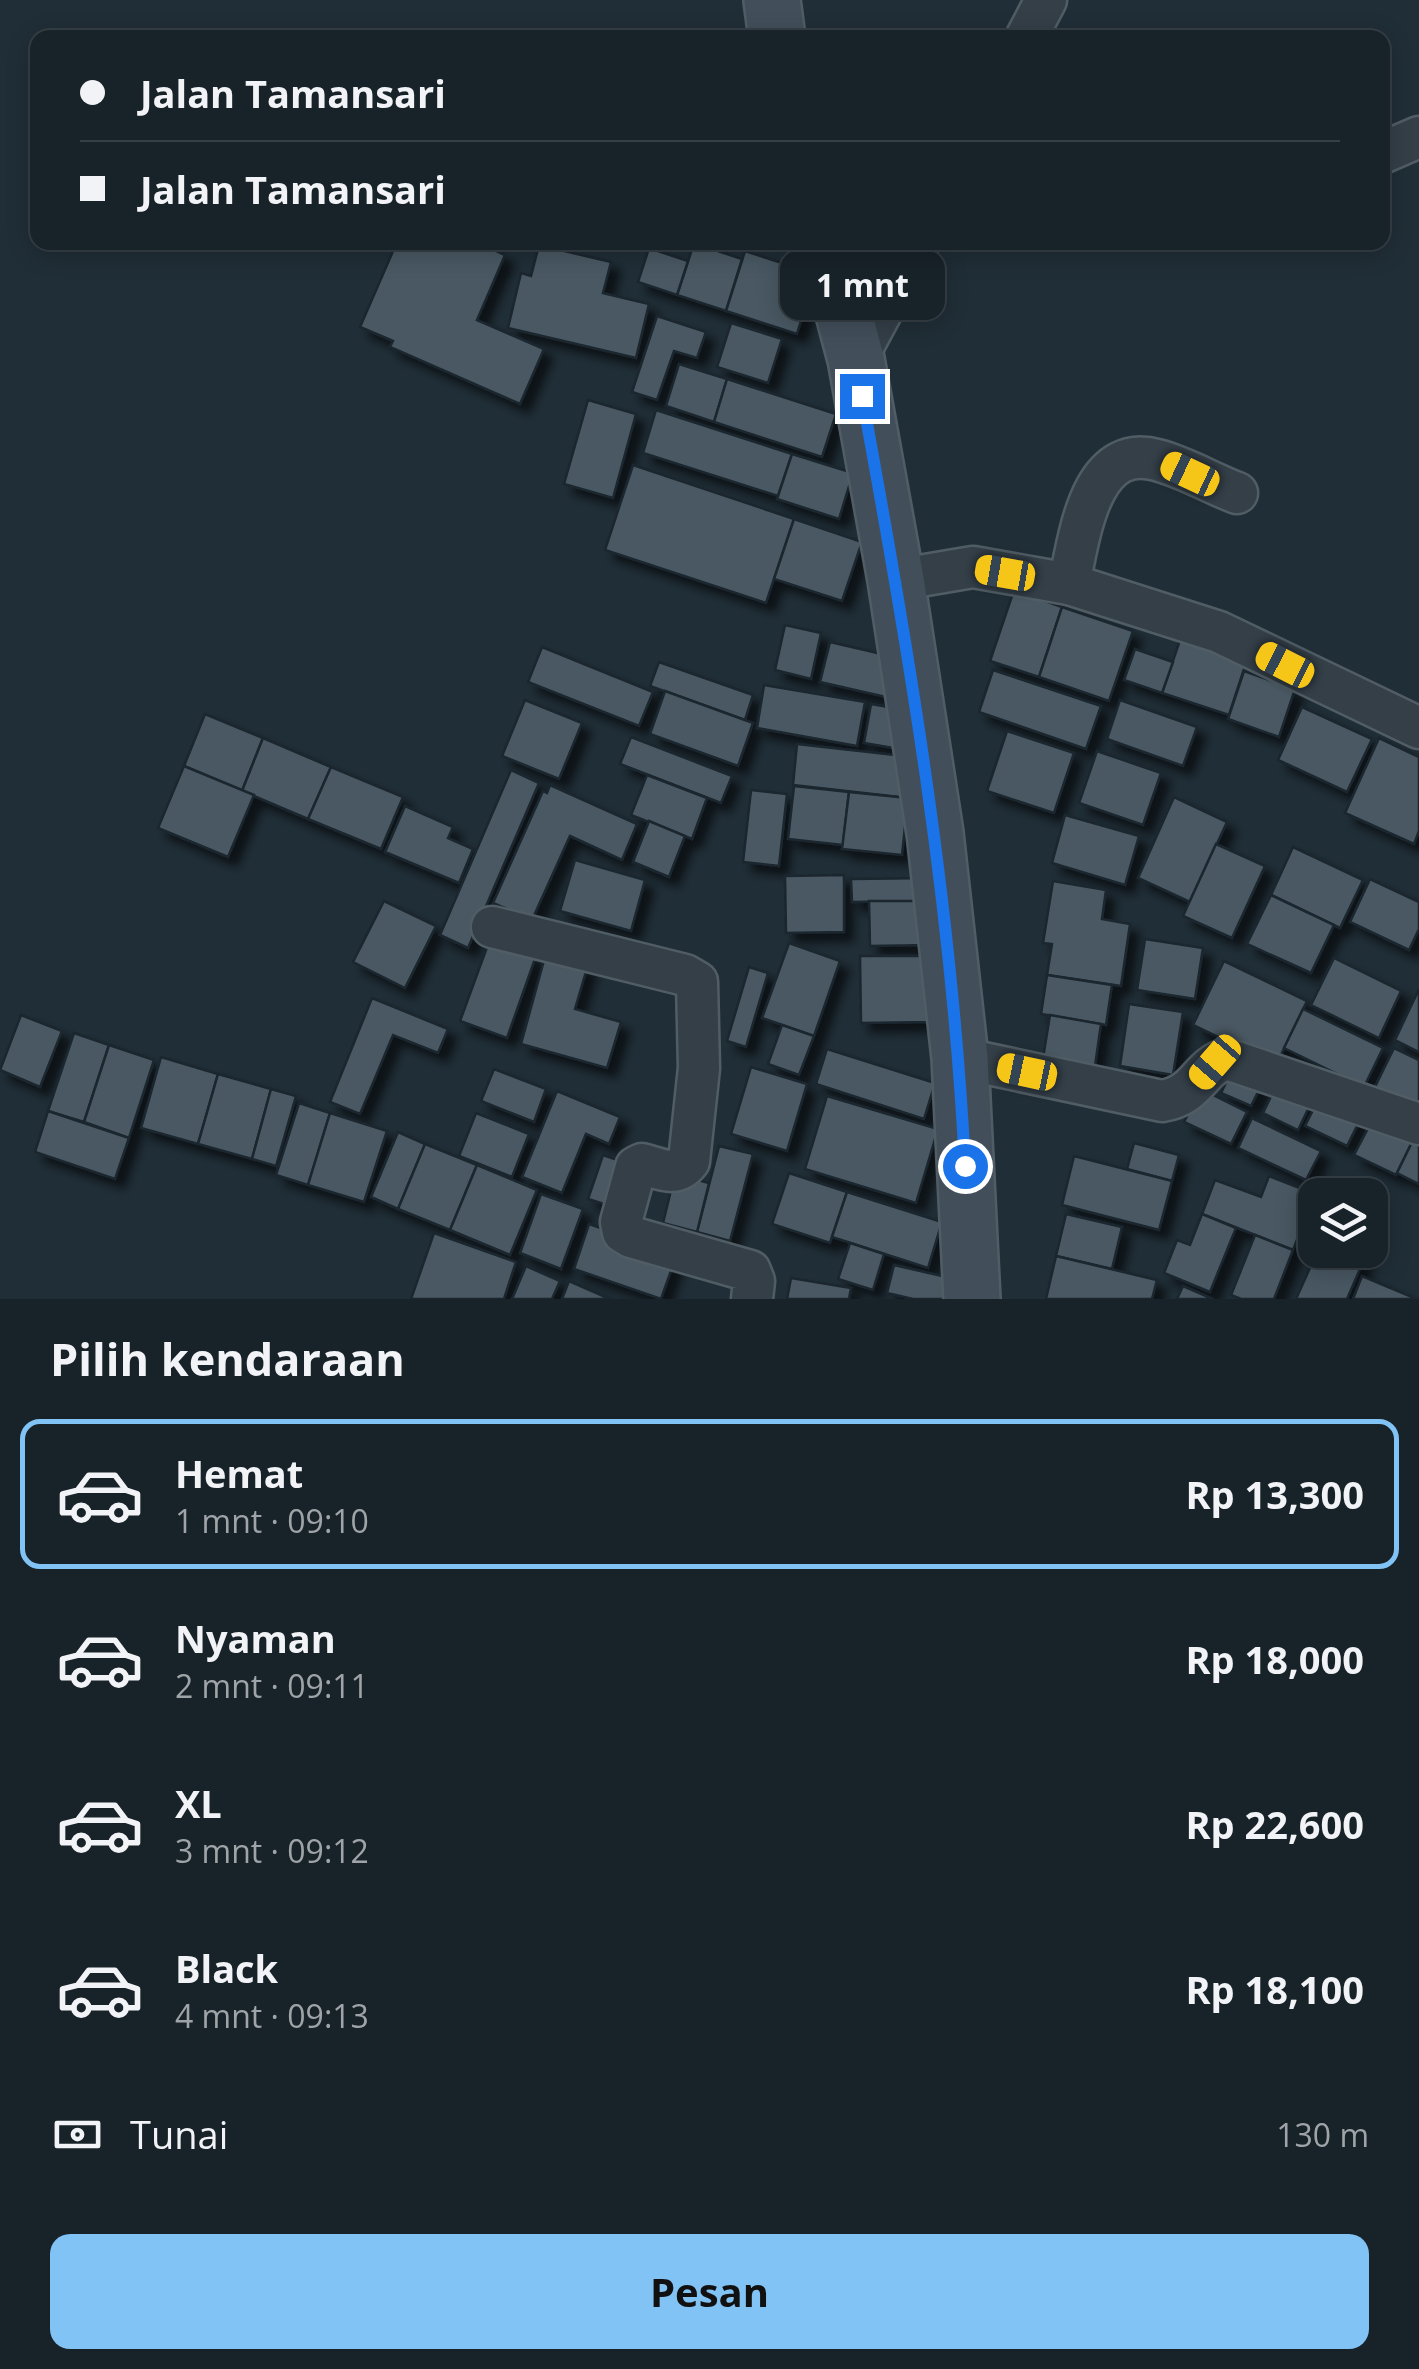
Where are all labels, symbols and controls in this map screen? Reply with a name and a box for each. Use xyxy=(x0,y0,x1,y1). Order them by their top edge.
text: Jalan Tamansari xyxy=(140,67,446,119)
text: Jalan Tamansari xyxy=(140,163,446,215)
callout: 1 mnt xyxy=(780,251,944,321)
text: 1 mnt xyxy=(816,263,909,306)
route end xyxy=(840,374,885,419)
car xyxy=(1156,448,1224,500)
car xyxy=(973,553,1037,593)
car xyxy=(1251,638,1319,692)
car xyxy=(1184,1030,1246,1094)
car xyxy=(995,1051,1059,1093)
route start xyxy=(943,1144,988,1189)
map controls xyxy=(1298,1178,1388,1268)
button: layers xyxy=(1298,1178,1388,1268)
text: Pilih kendaraan xyxy=(50,1328,405,1389)
text: Hemat xyxy=(175,1447,303,1499)
icon: car xyxy=(55,1449,145,1539)
text: Rp 13,300 xyxy=(1186,1468,1364,1520)
text: 1 mnt · 09:10 xyxy=(175,1499,369,1542)
text: Nyaman xyxy=(175,1612,336,1664)
icon: car xyxy=(55,1614,145,1704)
text: Rp 18,000 xyxy=(1186,1633,1364,1685)
text: 2 mnt · 09:11 xyxy=(175,1664,369,1707)
text: XL xyxy=(175,1777,222,1829)
icon: car xyxy=(55,1779,145,1869)
text: Rp 22,600 xyxy=(1186,1798,1364,1850)
text: 3 mnt · 09:12 xyxy=(175,1829,369,1872)
text: Black xyxy=(175,1942,278,1994)
icon: car xyxy=(55,1944,145,2034)
text: Rp 18,100 xyxy=(1186,1963,1364,2015)
text: 4 mnt · 09:13 xyxy=(175,1994,369,2037)
icon: cash xyxy=(50,2107,105,2162)
text: Tunai xyxy=(130,2108,228,2160)
text: 130 m xyxy=(1276,2113,1369,2156)
button: Pesan xyxy=(50,2234,1369,2349)

